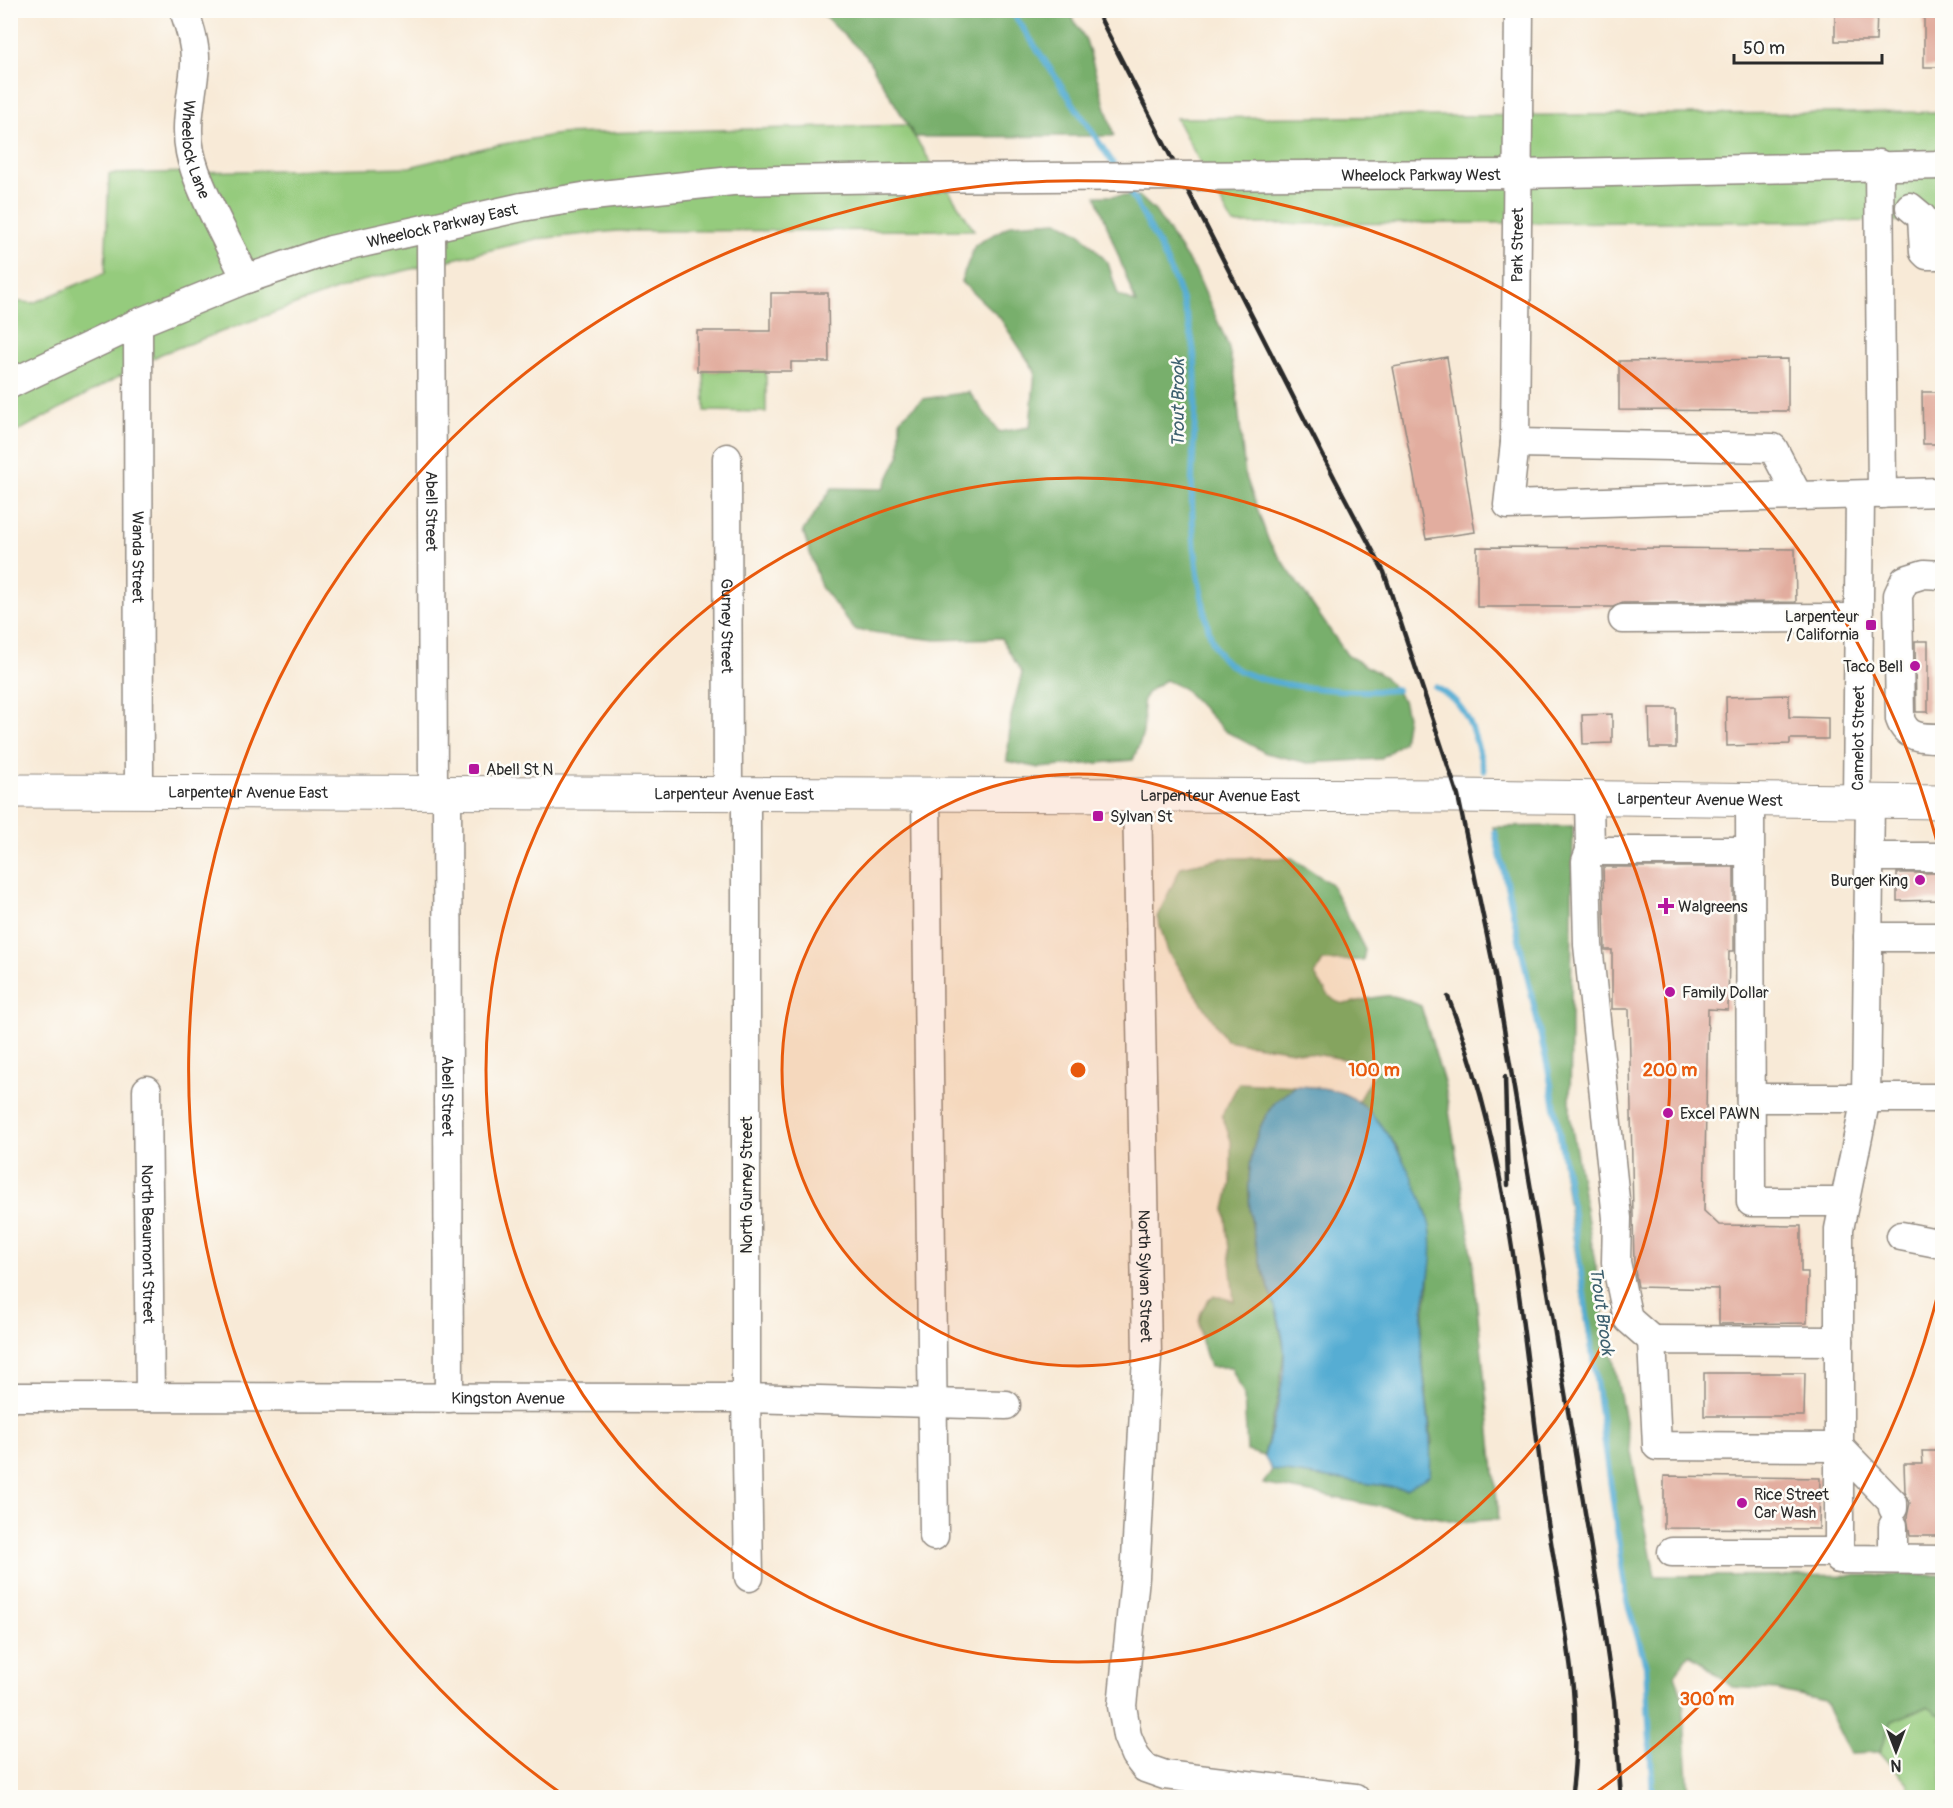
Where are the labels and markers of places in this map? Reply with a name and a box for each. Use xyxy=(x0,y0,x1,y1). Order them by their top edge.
place label: Larpenteur / California xyxy=(1785,607,1859,645)
marker: Larpenteur / California xyxy=(1864,618,1878,632)
place label: Taco Bell xyxy=(1843,657,1903,677)
marker: Taco Bell xyxy=(1908,659,1922,673)
place label: Abell St N xyxy=(486,760,553,780)
marker: Abell St N xyxy=(467,762,481,776)
place label: Sylvan St xyxy=(1110,807,1173,827)
marker: Sylvan St xyxy=(1091,809,1105,823)
place label: Burger King xyxy=(1831,871,1908,891)
marker: Burger King xyxy=(1913,873,1927,887)
place label: Walgreens xyxy=(1678,897,1748,917)
marker: Walgreens xyxy=(1659,899,1673,913)
place label: Family Dollar xyxy=(1682,983,1769,1003)
marker: Family Dollar xyxy=(1663,985,1677,999)
centre of rings xyxy=(1068,1060,1088,1080)
place label: Excel PAWN xyxy=(1680,1104,1760,1124)
marker: Excel PAWN xyxy=(1661,1106,1675,1120)
place label: Rice Street Car Wash xyxy=(1754,1485,1830,1523)
marker: Rice Street Car Wash xyxy=(1735,1496,1749,1510)

